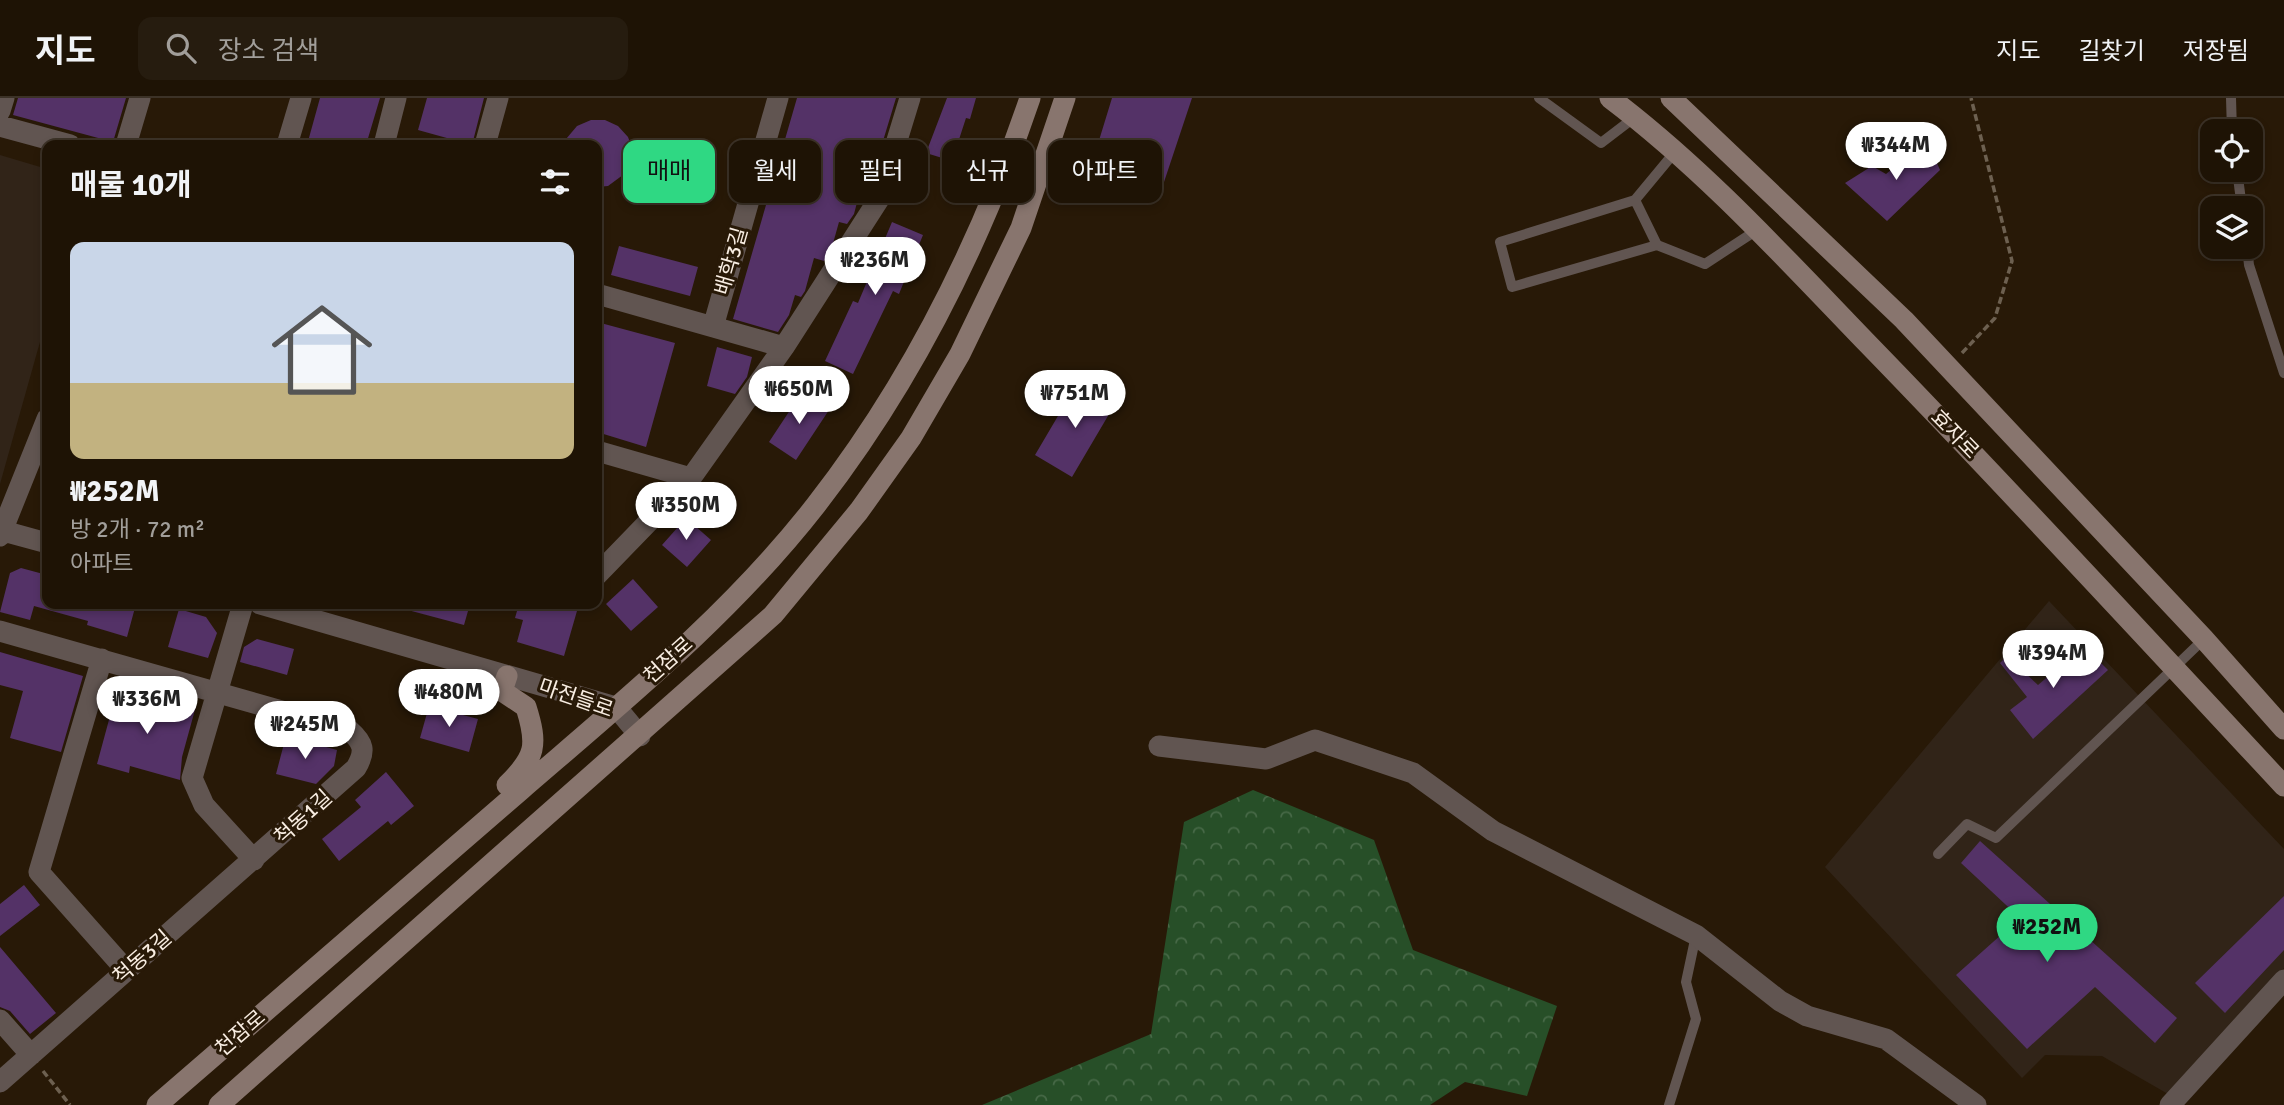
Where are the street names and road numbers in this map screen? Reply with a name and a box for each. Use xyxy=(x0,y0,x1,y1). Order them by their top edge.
street label: 배학3길 xyxy=(709,224,753,298)
street label: 효자로 xyxy=(1926,404,1984,464)
street label: 천잠로 xyxy=(638,631,698,689)
street label: 마전들로 xyxy=(535,673,617,723)
street label: 척동1길 xyxy=(269,784,337,850)
street label: 척동3길 xyxy=(107,924,177,990)
street label: 천잠로 xyxy=(210,1004,270,1062)

